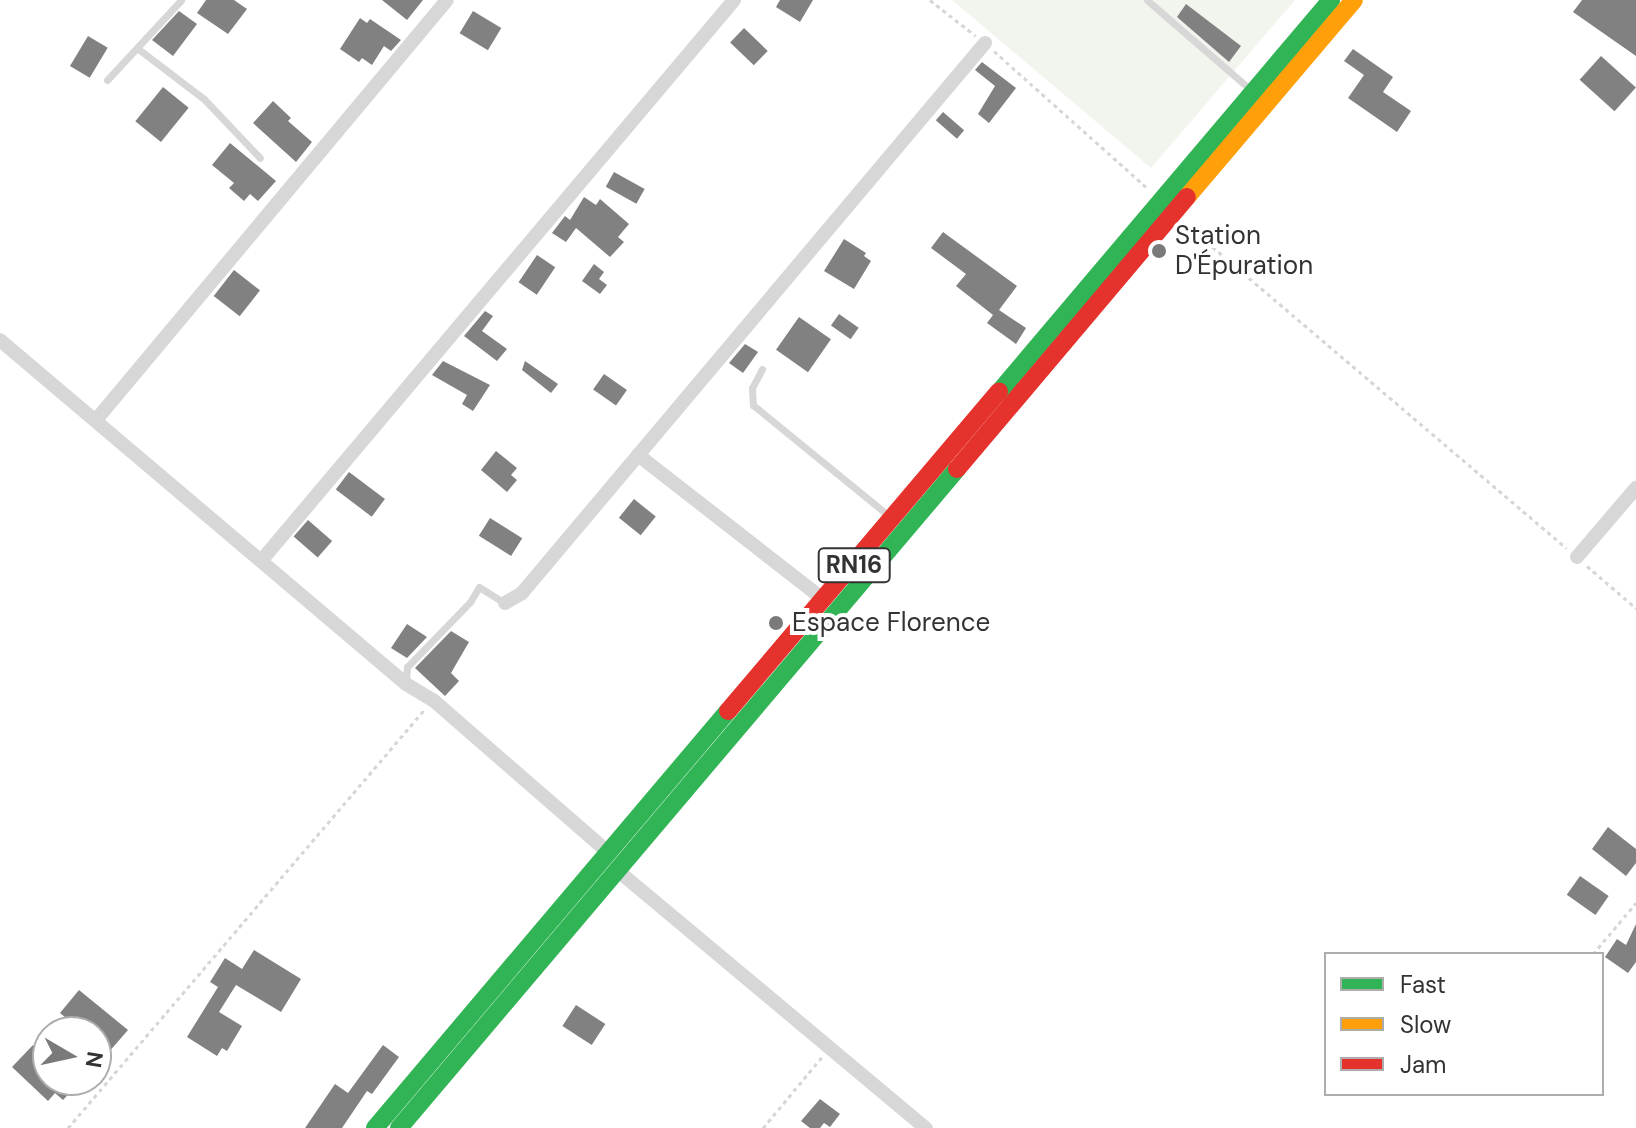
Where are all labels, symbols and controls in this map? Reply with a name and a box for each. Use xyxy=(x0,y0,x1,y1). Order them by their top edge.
place label: Station D'Épuration xyxy=(1175,220,1313,282)
marker: Station D'Épuration xyxy=(1150,242,1168,260)
road number: RN16 xyxy=(816,545,892,585)
place label: Espace Florence xyxy=(792,607,990,639)
marker: Espace Florence xyxy=(767,614,785,632)
legend xyxy=(1324,952,1604,1096)
text: Fast xyxy=(1400,969,1446,1000)
text: Slow xyxy=(1400,1009,1451,1040)
north arrow xyxy=(32,1016,112,1096)
text: N xyxy=(79,1049,110,1070)
text: Jam xyxy=(1400,1049,1446,1080)

